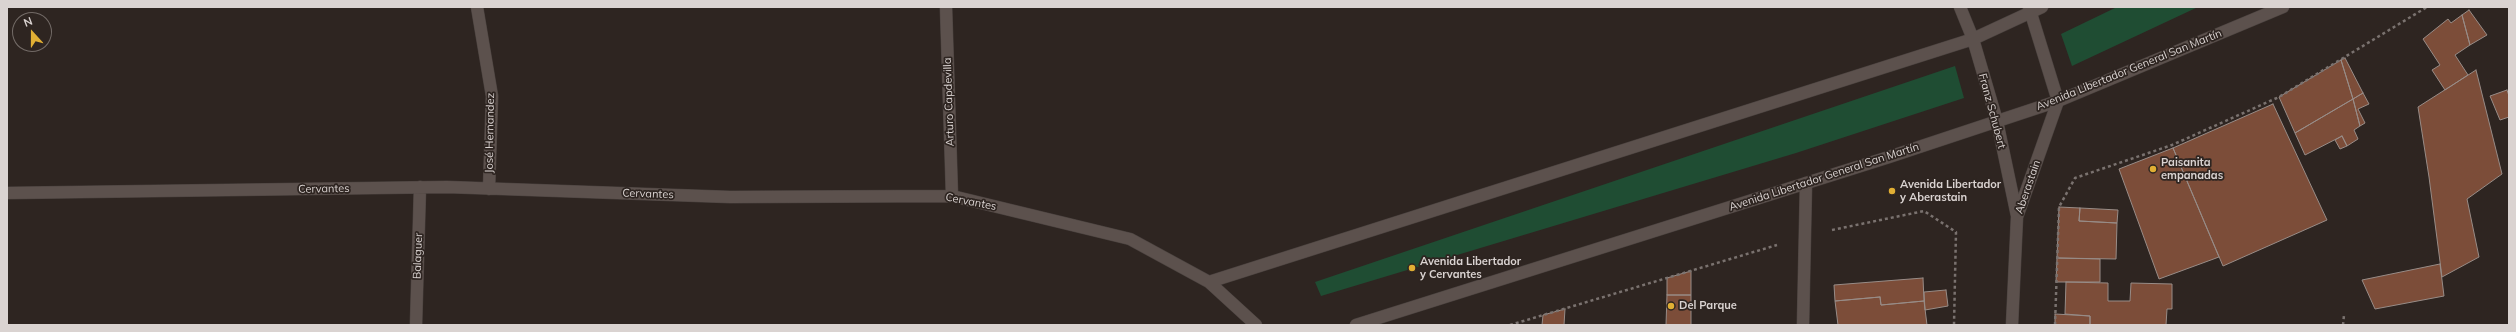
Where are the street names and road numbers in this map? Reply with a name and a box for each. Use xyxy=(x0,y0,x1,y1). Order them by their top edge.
street label: Avenida Libertador General San Martín xyxy=(2034,27,2224,113)
street label: Arturo Capdevilla xyxy=(941,57,957,147)
street label: Franz Schubert xyxy=(1976,72,2008,150)
street label: José Hernandez xyxy=(483,93,497,173)
street label: Avenida Libertador General San Martín xyxy=(1727,140,1921,214)
street label: Aberastain xyxy=(2013,158,2043,216)
street label: Cervantes xyxy=(298,182,350,196)
street label: Cervantes xyxy=(622,187,674,201)
street label: Cervantes xyxy=(944,191,998,213)
street label: Balaguer xyxy=(411,233,425,279)

